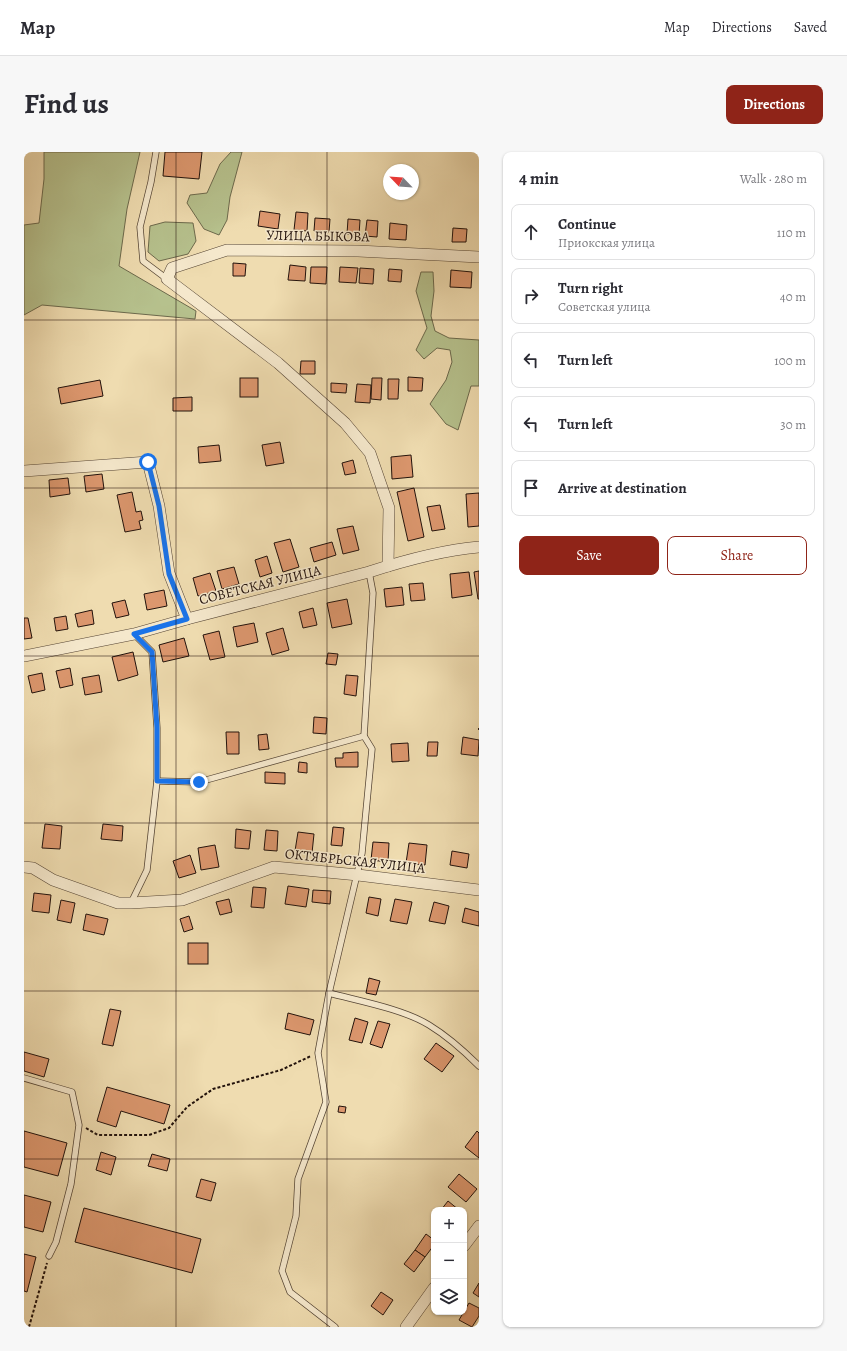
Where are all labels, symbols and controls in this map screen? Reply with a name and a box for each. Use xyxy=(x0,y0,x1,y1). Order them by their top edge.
text: Map xyxy=(20,15,55,41)
text: Map xyxy=(664,18,690,37)
text: Directions xyxy=(712,18,772,37)
text: Saved xyxy=(794,18,827,37)
text: Find us xyxy=(24,85,109,123)
button: Directions xyxy=(726,85,823,124)
north arrow xyxy=(383,164,419,200)
text: 4 min xyxy=(519,167,559,190)
text: Walk · 280 m xyxy=(740,170,807,187)
text: Continue xyxy=(558,214,616,234)
icon: ahead xyxy=(520,221,542,243)
text: 110 m xyxy=(777,224,806,241)
street label: УЛИЦА БЫКОВА xyxy=(266,226,371,246)
text: Приокская улица xyxy=(558,234,655,251)
text: Turn right xyxy=(558,278,623,298)
icon: right xyxy=(520,285,542,307)
text: 40 m xyxy=(780,288,806,305)
text: Советская улица xyxy=(558,298,650,315)
icon: left xyxy=(520,349,542,371)
text: Turn left xyxy=(558,350,613,370)
text: 100 m xyxy=(774,352,806,369)
icon: left xyxy=(520,413,542,435)
text: Turn left xyxy=(558,414,613,434)
text: 30 m xyxy=(780,416,806,433)
route start xyxy=(139,453,157,471)
icon: arrive xyxy=(520,477,542,499)
text: Arrive at destination xyxy=(558,478,687,498)
button: Save xyxy=(519,536,659,575)
button: Share xyxy=(667,536,807,575)
street label: СОВЕТСКАЯ УЛИЦА xyxy=(197,560,324,609)
route end xyxy=(190,773,208,791)
street label: ОКТЯБРЬСКАЯ УЛИЦА xyxy=(284,844,427,878)
map controls xyxy=(431,1207,467,1315)
button: + xyxy=(431,1207,467,1243)
button: − xyxy=(431,1243,467,1279)
button: layers xyxy=(431,1279,467,1315)

